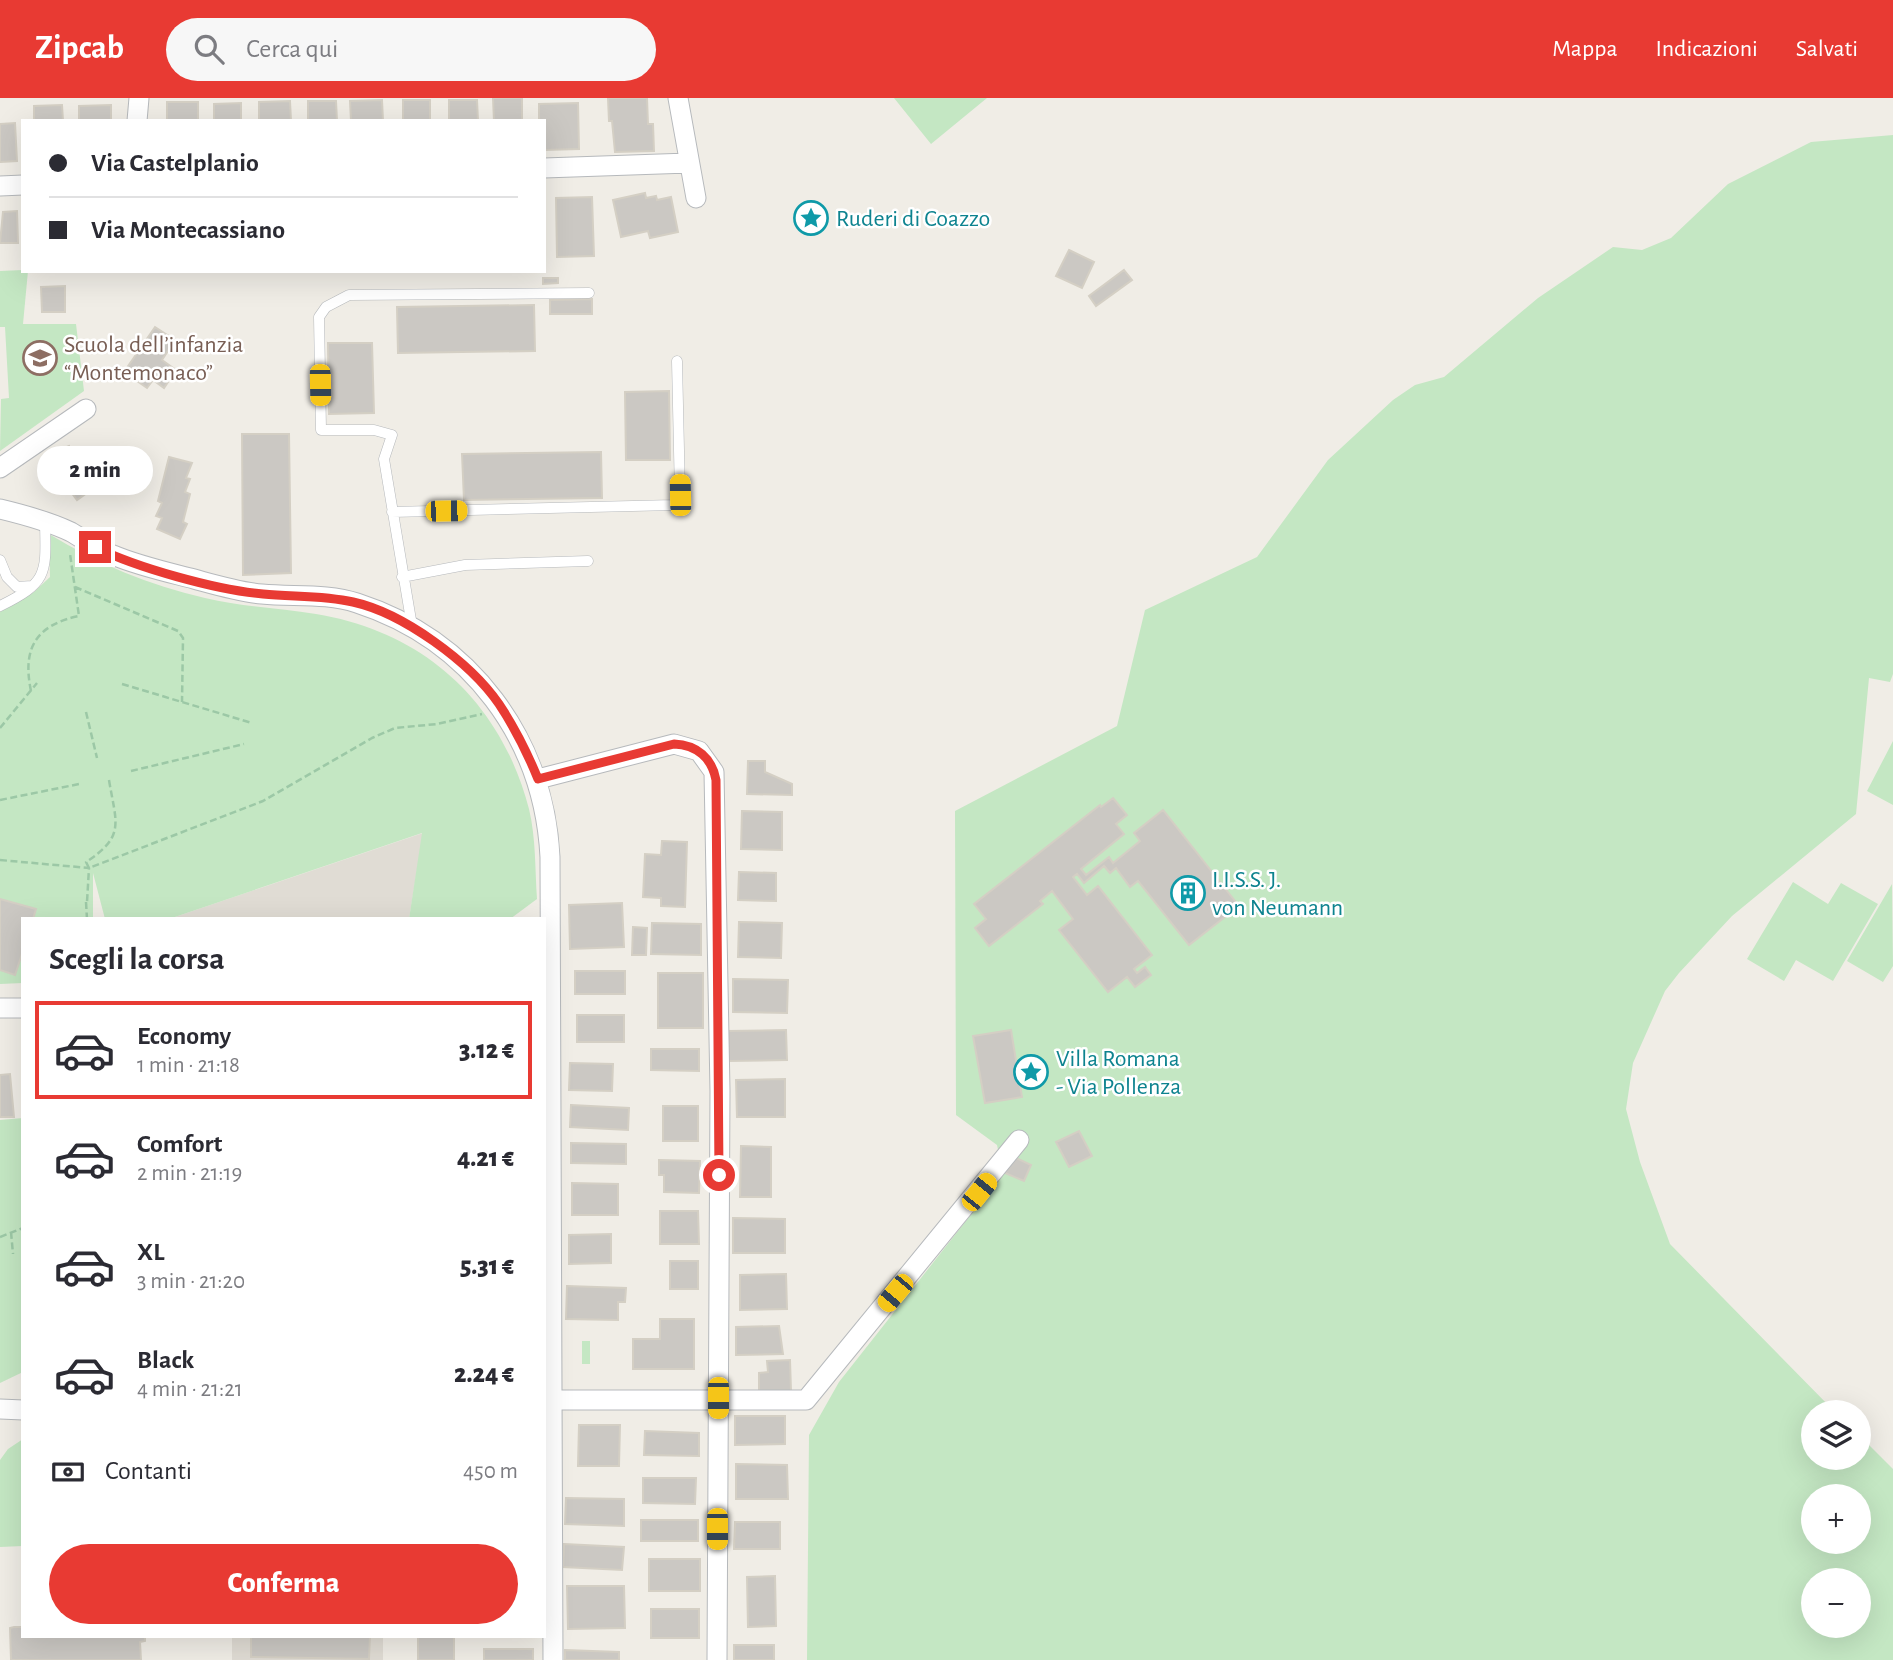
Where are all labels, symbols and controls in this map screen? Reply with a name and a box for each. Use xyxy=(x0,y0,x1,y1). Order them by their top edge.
search box xyxy=(166,18,656,81)
icon: search xyxy=(190,30,228,68)
text: Zipcab xyxy=(35,32,124,65)
text: Cerca qui xyxy=(246,36,338,62)
text: Mappa xyxy=(1552,37,1617,61)
text: Indicazioni xyxy=(1655,37,1758,61)
text: Salvati xyxy=(1796,37,1858,61)
text: Via Castelplanio xyxy=(91,150,259,176)
place icon: Ruderi di Coazzo xyxy=(792,199,830,237)
place label: Ruderi di Coazzo xyxy=(836,207,990,231)
text: Via Montecassiano xyxy=(91,217,285,243)
place label: Scuola dell’infanzia “Montemonaco” xyxy=(64,333,243,385)
school or university icon: Scuola dell’infanzia “Montemonaco” xyxy=(21,339,59,377)
car xyxy=(310,364,331,406)
callout: 2 min xyxy=(37,446,153,494)
text: 2 min xyxy=(69,459,121,482)
car xyxy=(670,474,691,516)
car xyxy=(425,500,468,522)
route end xyxy=(79,531,111,563)
place label: I.I.S.S. J. von Neumann xyxy=(1212,868,1343,920)
building icon: I.I.S.S. J. von Neumann xyxy=(1169,874,1207,912)
text: Scegli la corsa xyxy=(49,943,225,975)
icon: car xyxy=(53,1019,116,1082)
text: Economy xyxy=(137,1023,231,1049)
text: 3.12 € xyxy=(459,1037,514,1063)
place label: Villa Romana - Via Pollenza xyxy=(1056,1047,1181,1099)
place icon: Villa Romana - Via Pollenza xyxy=(1012,1053,1050,1091)
text: 1 min · 21:18 xyxy=(137,1054,240,1077)
icon: car xyxy=(53,1127,116,1190)
text: Comfort xyxy=(137,1131,222,1157)
text: 4.21 € xyxy=(457,1145,514,1171)
route start xyxy=(703,1159,735,1191)
text: 2 min · 21:19 xyxy=(137,1162,242,1185)
car xyxy=(958,1169,1001,1215)
icon: car xyxy=(53,1235,116,1298)
text: XL xyxy=(137,1239,164,1265)
text: 5.31 € xyxy=(460,1253,514,1279)
text: 3 min · 21:20 xyxy=(137,1270,245,1293)
car xyxy=(874,1270,917,1316)
icon: car xyxy=(53,1343,116,1406)
text: Black xyxy=(137,1347,194,1373)
text: 2.24 € xyxy=(454,1361,514,1387)
car xyxy=(708,1377,729,1419)
text: 4 min · 21:21 xyxy=(137,1378,243,1401)
map controls xyxy=(1801,1400,1871,1638)
button: layers xyxy=(1801,1400,1871,1470)
icon: cash xyxy=(49,1453,87,1491)
text: Contanti xyxy=(105,1458,192,1484)
text: 450 m xyxy=(463,1460,518,1483)
button: + xyxy=(1801,1484,1871,1554)
car xyxy=(707,1508,728,1550)
button: Conferma xyxy=(49,1544,518,1624)
button: − xyxy=(1801,1568,1871,1638)

